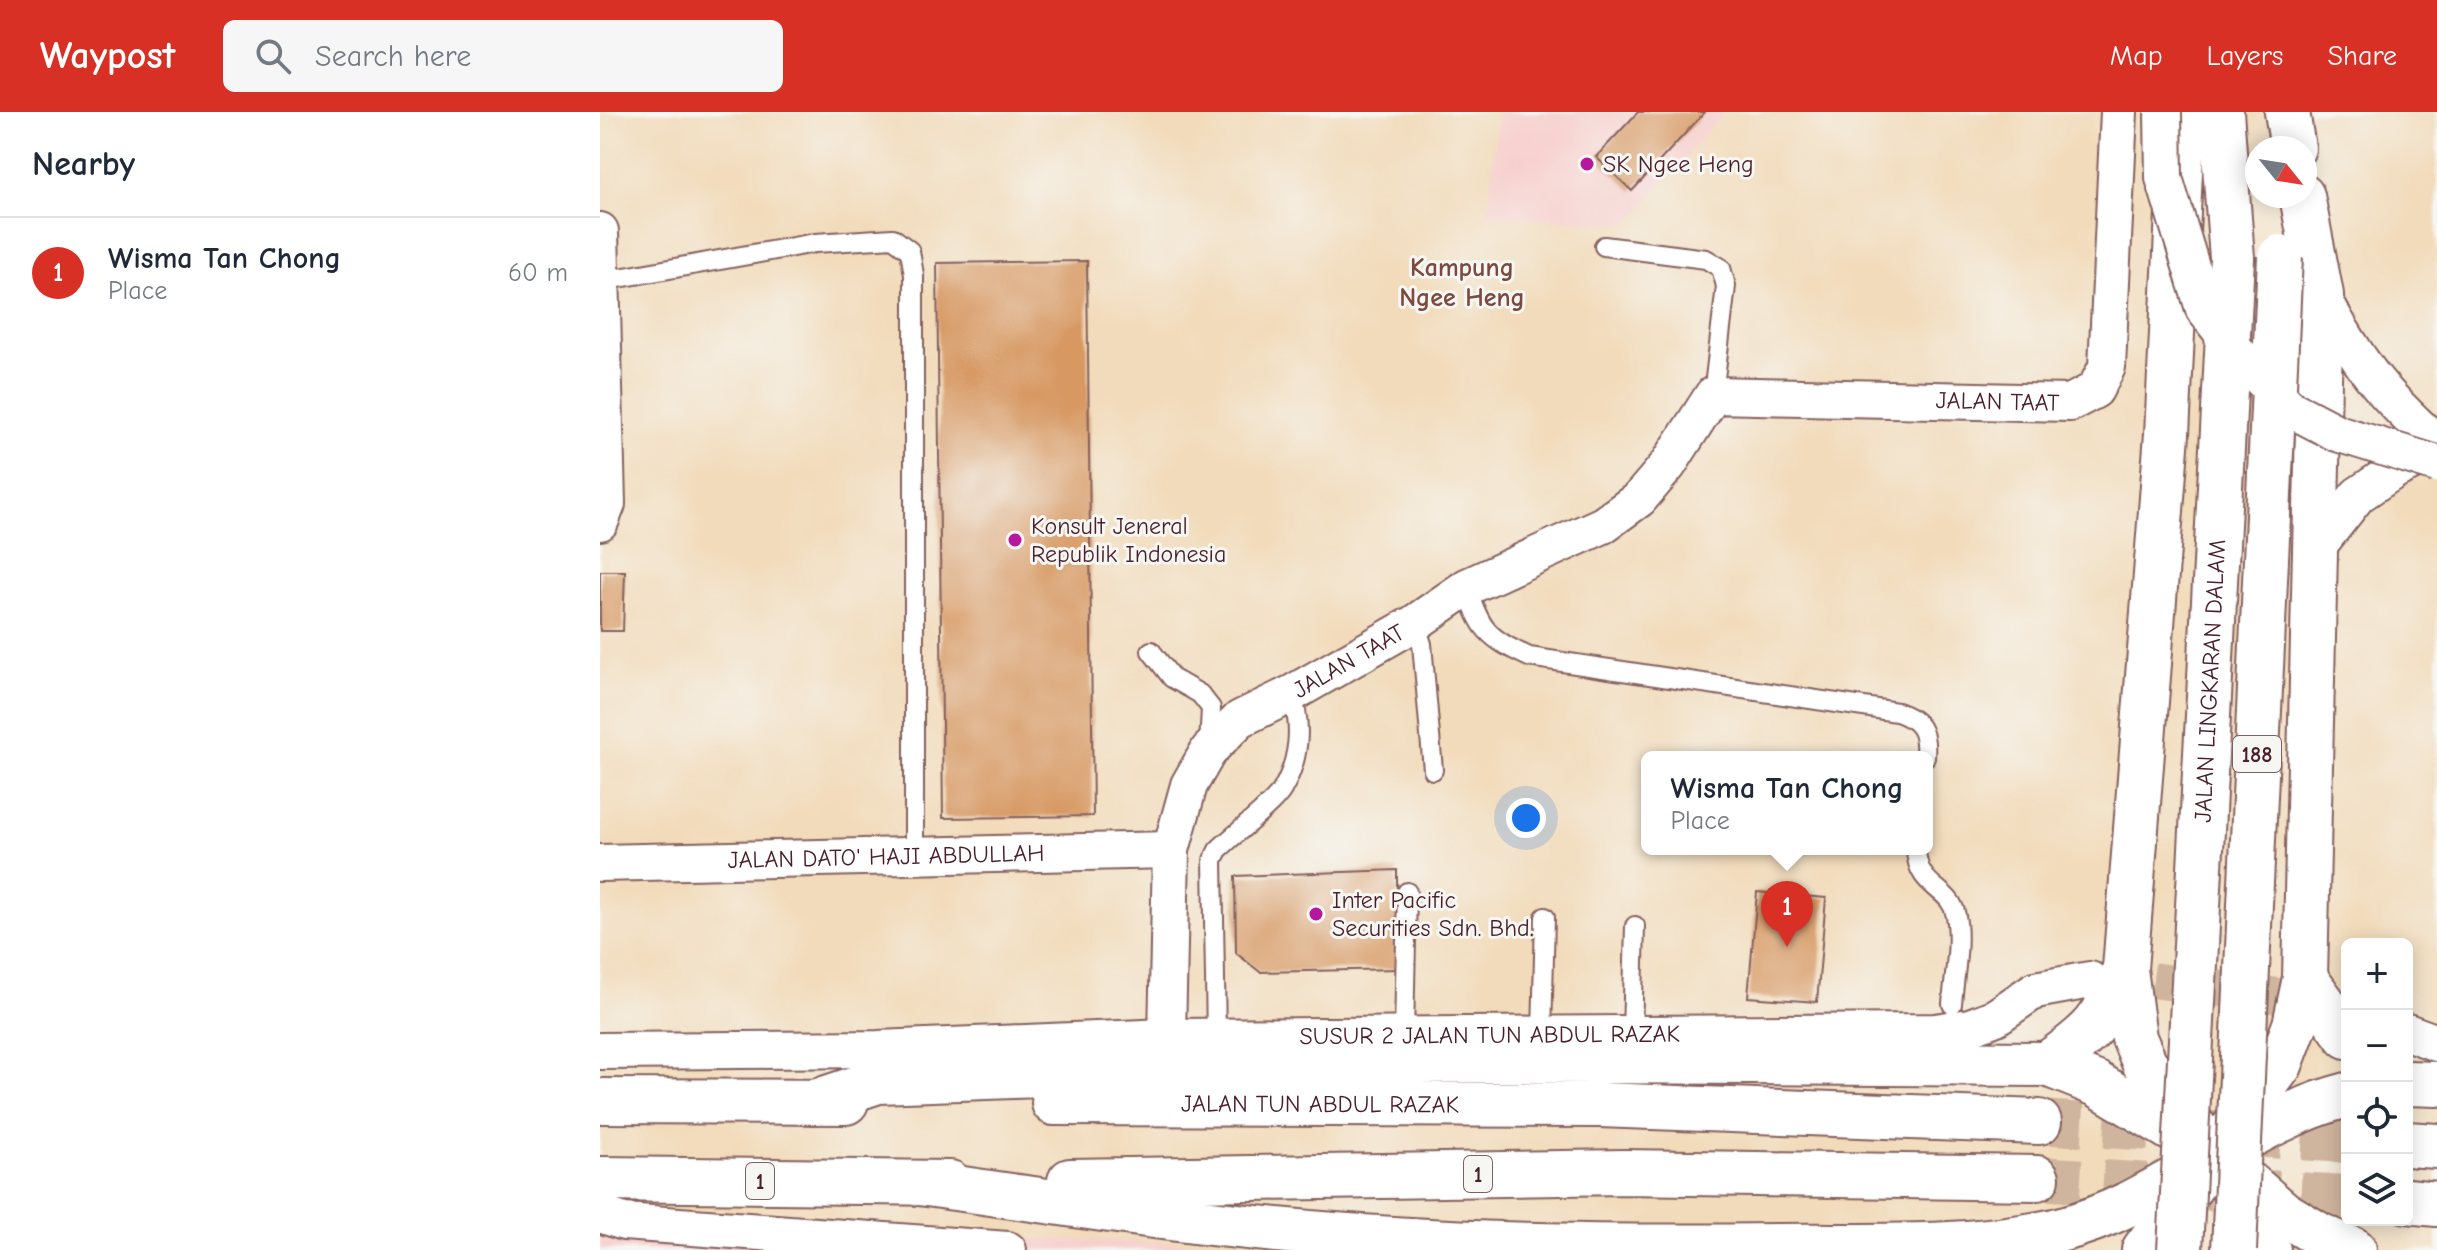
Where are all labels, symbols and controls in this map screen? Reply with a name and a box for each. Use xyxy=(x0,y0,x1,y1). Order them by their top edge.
search box xyxy=(223,20,783,92)
text: Waypost xyxy=(40,34,175,78)
icon: search xyxy=(251,34,295,78)
text: Search here xyxy=(315,39,471,74)
text: Map xyxy=(2110,40,2163,72)
text: Layers xyxy=(2207,40,2283,72)
text: Share xyxy=(2327,40,2397,72)
north arrow xyxy=(2245,136,2317,208)
text: Nearby xyxy=(32,144,135,184)
place label: SK Ngee Heng xyxy=(1603,150,1754,178)
marker: SK Ngee Heng xyxy=(1578,155,1596,173)
text: Wisma Tan Chong xyxy=(108,241,341,276)
district label: Kampung Ngee Heng xyxy=(1399,253,1525,313)
text: 1 xyxy=(53,258,63,288)
text: 60 m xyxy=(508,258,568,288)
text: Place xyxy=(108,276,167,306)
street label: JALAN TAAT xyxy=(1935,386,2060,417)
place label: Konsult Jeneral Republik Indonesia xyxy=(1031,512,1226,568)
marker: Konsult Jeneral Republik Indonesia xyxy=(1006,531,1024,549)
street label: JALAN LINGKARAN DALAM xyxy=(2188,538,2231,823)
street label: JALAN TAAT xyxy=(1288,618,1410,704)
road number: 188 xyxy=(2233,736,2281,772)
popup xyxy=(1641,751,1933,855)
text: Wisma Tan Chong xyxy=(1671,771,1903,806)
your location xyxy=(1506,798,1546,838)
text: Place xyxy=(1671,806,1730,836)
street label: JALAN DATO' HAJI ABDULLAH xyxy=(727,839,1045,874)
pin: 1 xyxy=(1761,881,1813,947)
place label: Inter Pacific Securities Sdn. Bhd. xyxy=(1332,886,1533,942)
marker: Inter Pacific Securities Sdn. Bhd. xyxy=(1307,905,1325,923)
map controls xyxy=(2341,938,2413,1226)
button: + xyxy=(2341,938,2413,1010)
button: − xyxy=(2341,1010,2413,1082)
street label: SUSUR 2 JALAN TUN ABDUL RAZAK xyxy=(1299,1020,1680,1050)
button: locate xyxy=(2341,1082,2413,1154)
street label: JALAN TUN ABDUL RAZAK xyxy=(1181,1089,1459,1118)
button: layers xyxy=(2341,1154,2413,1226)
road number: 1 xyxy=(1464,1156,1492,1192)
road number: 1 xyxy=(746,1163,774,1199)

